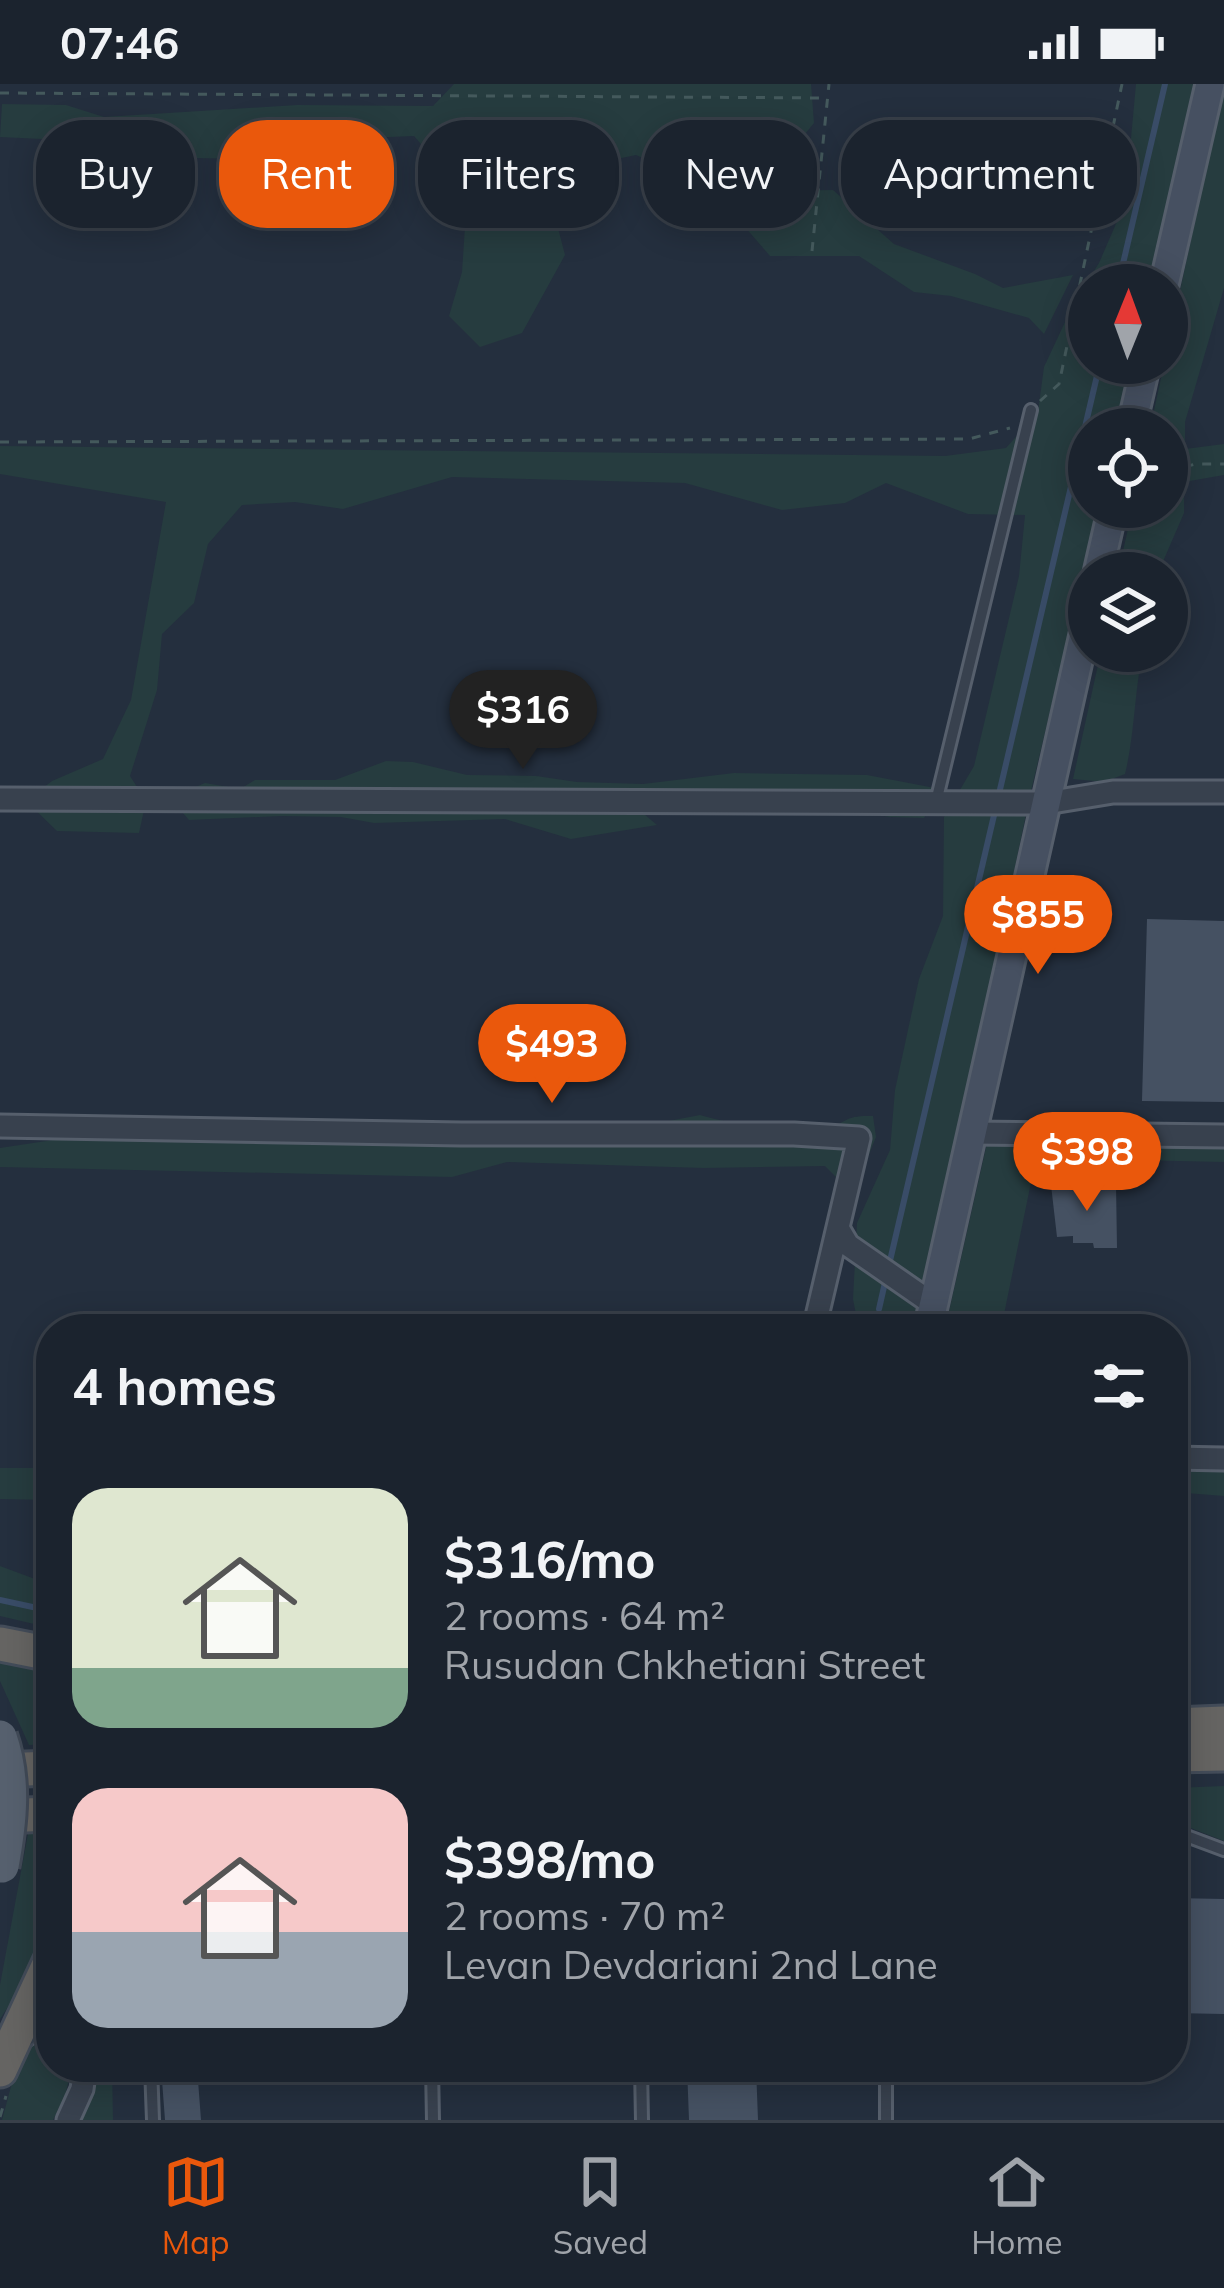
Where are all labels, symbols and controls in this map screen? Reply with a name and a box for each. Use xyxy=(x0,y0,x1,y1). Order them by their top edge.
text: 07:46 xyxy=(60,14,179,70)
chip: Buy xyxy=(36,120,195,228)
chip: Rent xyxy=(219,120,394,228)
chip: Filters xyxy=(418,120,619,228)
chip: New xyxy=(643,120,817,228)
chip: Apartment xyxy=(841,120,1137,228)
north arrow xyxy=(1068,264,1188,384)
map controls xyxy=(1068,264,1188,672)
button: locate xyxy=(1068,408,1188,528)
button: layers xyxy=(1068,552,1188,672)
pin: $316 xyxy=(452,670,594,772)
text: $316 xyxy=(476,684,570,733)
pin: $855 xyxy=(967,875,1109,977)
text: $855 xyxy=(991,889,1085,938)
pin: $493 xyxy=(481,1004,623,1106)
text: $493 xyxy=(505,1018,599,1067)
pin: $398 xyxy=(1016,1112,1158,1214)
text: $398 xyxy=(1040,1126,1134,1175)
icon: filters xyxy=(1086,1353,1152,1419)
text: 4 homes xyxy=(72,1354,277,1418)
text: $316/mo xyxy=(444,1527,656,1591)
icon: home xyxy=(168,1536,312,1680)
text: 2 rooms · 64 m² xyxy=(444,1591,725,1640)
text: Rusudan Chkhetiani Street xyxy=(444,1640,925,1689)
text: $398/mo xyxy=(444,1827,656,1891)
icon: home xyxy=(168,1836,312,1980)
text: 2 rooms · 70 m² xyxy=(444,1891,725,1940)
text: Levan Devdariani 2nd Lane xyxy=(444,1940,938,1989)
tab: Map xyxy=(162,2149,230,2262)
tab: Saved xyxy=(553,2149,648,2262)
tab: Home xyxy=(971,2149,1062,2262)

